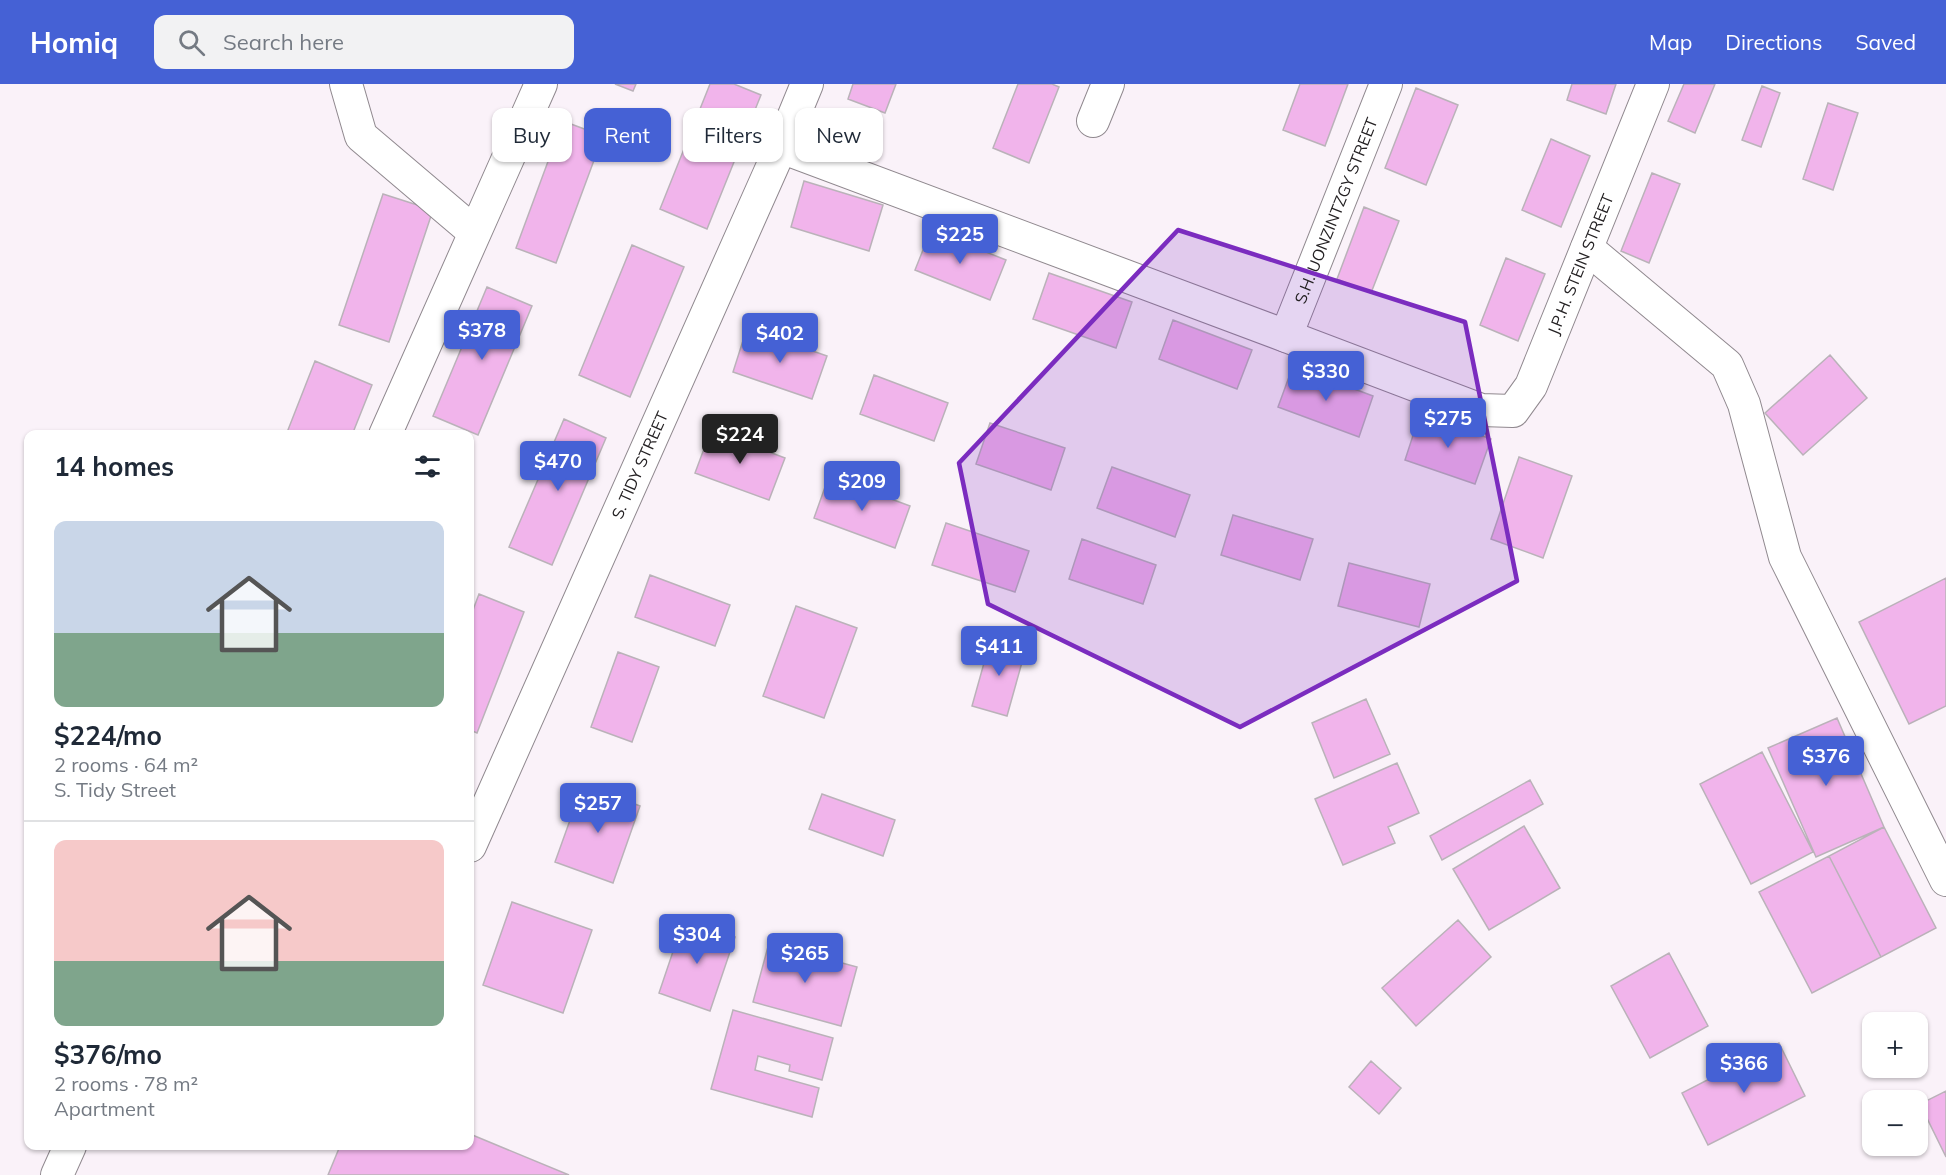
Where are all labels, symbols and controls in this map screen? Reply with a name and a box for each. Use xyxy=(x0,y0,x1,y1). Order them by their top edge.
search box xyxy=(154,15,574,69)
text: Homiq xyxy=(30,25,118,60)
icon: search xyxy=(175,26,208,59)
text: Search here xyxy=(223,28,344,56)
text: Map xyxy=(1649,29,1692,55)
text: Directions xyxy=(1725,29,1822,55)
text: Saved xyxy=(1855,29,1916,55)
chip: Buy xyxy=(492,108,572,162)
chip: Rent xyxy=(584,108,671,162)
chip: Filters xyxy=(683,108,783,162)
chip: New xyxy=(795,108,883,162)
street label: S.H. UONZINTZGY STREET xyxy=(1290,114,1382,306)
street label: J.P.H. STEIN STREET xyxy=(1543,191,1618,337)
pin: $225 xyxy=(924,214,996,265)
text: $225 xyxy=(936,221,984,246)
pin: $378 xyxy=(446,310,518,361)
pin: $402 xyxy=(744,313,816,364)
text: $378 xyxy=(458,317,506,342)
text: $402 xyxy=(756,320,804,345)
pin: $330 xyxy=(1290,351,1362,402)
text: $330 xyxy=(1302,358,1350,383)
pin: $275 xyxy=(1412,398,1484,449)
text: $275 xyxy=(1424,405,1472,430)
street label: S. TIDY STREET xyxy=(607,408,672,522)
pin: $224 xyxy=(704,414,776,465)
text: $224 xyxy=(716,421,764,446)
pin: $470 xyxy=(522,441,594,492)
text: $470 xyxy=(534,448,582,473)
text: 14 homes xyxy=(54,450,174,483)
icon: filters xyxy=(411,450,444,483)
pin: $209 xyxy=(826,461,898,512)
text: $209 xyxy=(838,468,886,493)
icon: home xyxy=(195,560,303,668)
pin: $411 xyxy=(963,626,1035,677)
text: $411 xyxy=(975,633,1023,658)
text: $224/mo xyxy=(54,719,162,752)
pin: $376 xyxy=(1790,736,1862,787)
text: $376 xyxy=(1802,743,1850,768)
text: 2 rooms · 64 m² xyxy=(54,752,198,777)
text: S. Tidy Street xyxy=(54,777,176,802)
pin: $257 xyxy=(562,783,634,834)
text: $257 xyxy=(574,790,622,815)
icon: home xyxy=(195,879,303,987)
pin: $304 xyxy=(661,914,733,965)
text: $304 xyxy=(673,921,721,946)
pin: $265 xyxy=(769,933,841,984)
text: $265 xyxy=(781,940,829,965)
map controls xyxy=(1862,1012,1928,1156)
button: + xyxy=(1862,1012,1928,1078)
text: $376/mo xyxy=(54,1038,162,1071)
pin: $366 xyxy=(1708,1043,1780,1094)
text: $366 xyxy=(1720,1050,1768,1075)
text: 2 rooms · 78 m² xyxy=(54,1071,198,1096)
button: − xyxy=(1862,1090,1928,1156)
text: Apartment xyxy=(54,1096,155,1121)

